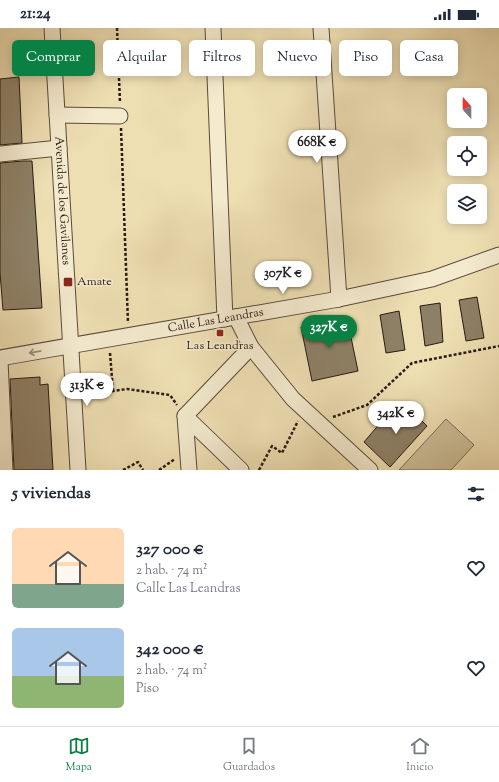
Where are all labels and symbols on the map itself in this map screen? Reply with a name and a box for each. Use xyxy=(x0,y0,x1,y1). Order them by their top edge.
north arrow xyxy=(447,88,487,128)
pin: 668K € xyxy=(284,130,350,164)
street label: Avenida de los Gavilanes xyxy=(49,136,75,266)
pin: 307K € xyxy=(250,261,316,295)
place label: Amate xyxy=(77,273,112,291)
marker: Amate xyxy=(62,276,74,288)
street label: Calle Las Leandras xyxy=(167,303,265,338)
pin: 327K € xyxy=(296,315,362,349)
marker: Las Leandras xyxy=(215,328,225,338)
place label: Las Leandras xyxy=(187,337,254,355)
one-way arrow xyxy=(29,348,42,356)
pin: 313K € xyxy=(54,373,120,407)
pin: 342K € xyxy=(363,401,429,435)

